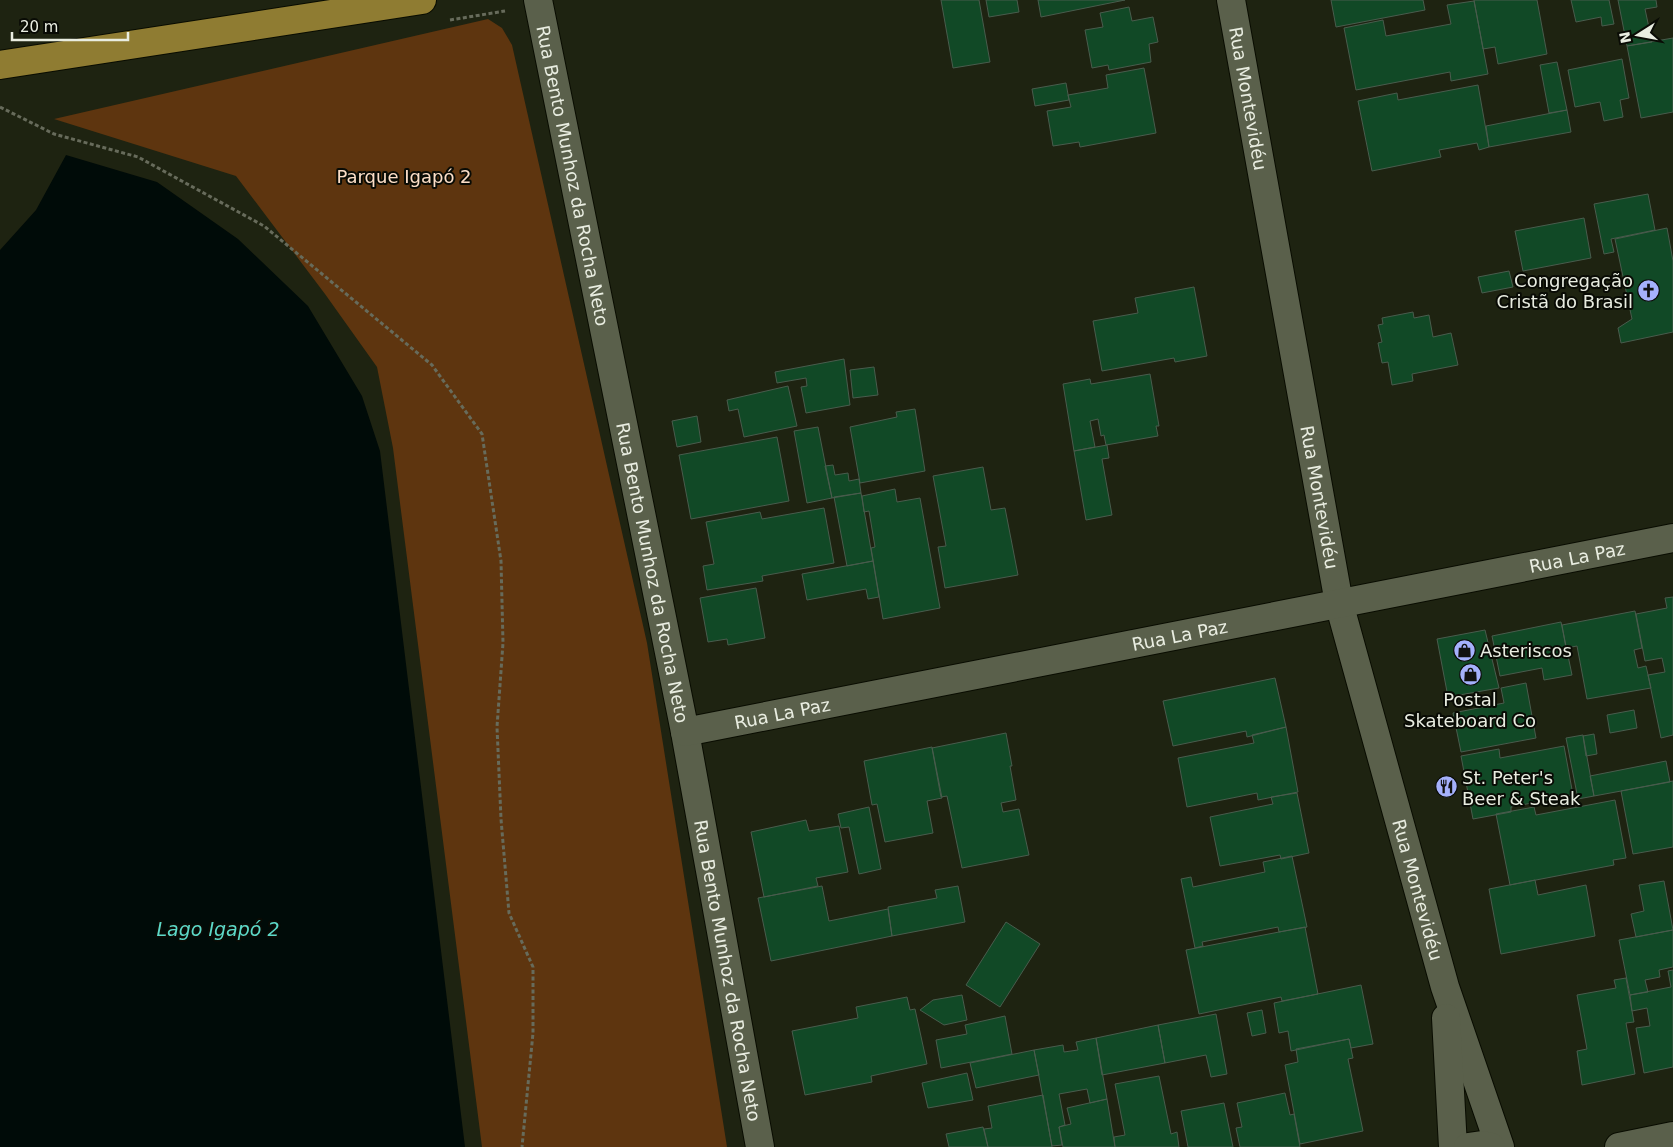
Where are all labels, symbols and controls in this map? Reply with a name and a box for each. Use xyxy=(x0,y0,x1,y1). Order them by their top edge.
scale bar xyxy=(12,10,129,42)
north arrow xyxy=(1613,10,1663,60)
text: 20 m xyxy=(20,18,58,36)
street label: Rua Bento Munhoz da Rocha Neto xyxy=(533,23,614,328)
street label: Rua Montevidéu xyxy=(1225,25,1272,172)
text: N xyxy=(1616,30,1634,45)
park label: Parque Igapó 2 xyxy=(336,166,472,187)
place label: Congregação Cristã do Brasil xyxy=(1497,270,1633,312)
church icon: Congregação Cristã do Brasil xyxy=(1637,278,1661,302)
street label: Rua Bento Munhoz da Rocha Neto xyxy=(613,420,693,725)
street label: Rua Montevidéu xyxy=(1297,424,1343,571)
street label: Rua La Paz xyxy=(1527,537,1627,577)
street label: Rua La Paz xyxy=(1130,615,1229,655)
shop icon: Asteriscos xyxy=(1452,638,1476,662)
place label: Asteriscos xyxy=(1480,640,1572,661)
shop icon: Postal Skateboard Co xyxy=(1458,662,1482,686)
place label: Postal Skateboard Co xyxy=(1404,689,1536,731)
street label: Rua La Paz xyxy=(732,693,832,733)
place label: St. Peter's Beer & Steak xyxy=(1462,767,1581,809)
restaurant icon: St. Peter's Beer & Steak xyxy=(1434,775,1458,799)
street label: Rua Montevidéu xyxy=(1389,817,1448,963)
street label: Rua Bento Munhoz da Rocha Neto xyxy=(691,818,766,1123)
water label: Lago Igapó 2 xyxy=(156,918,280,940)

